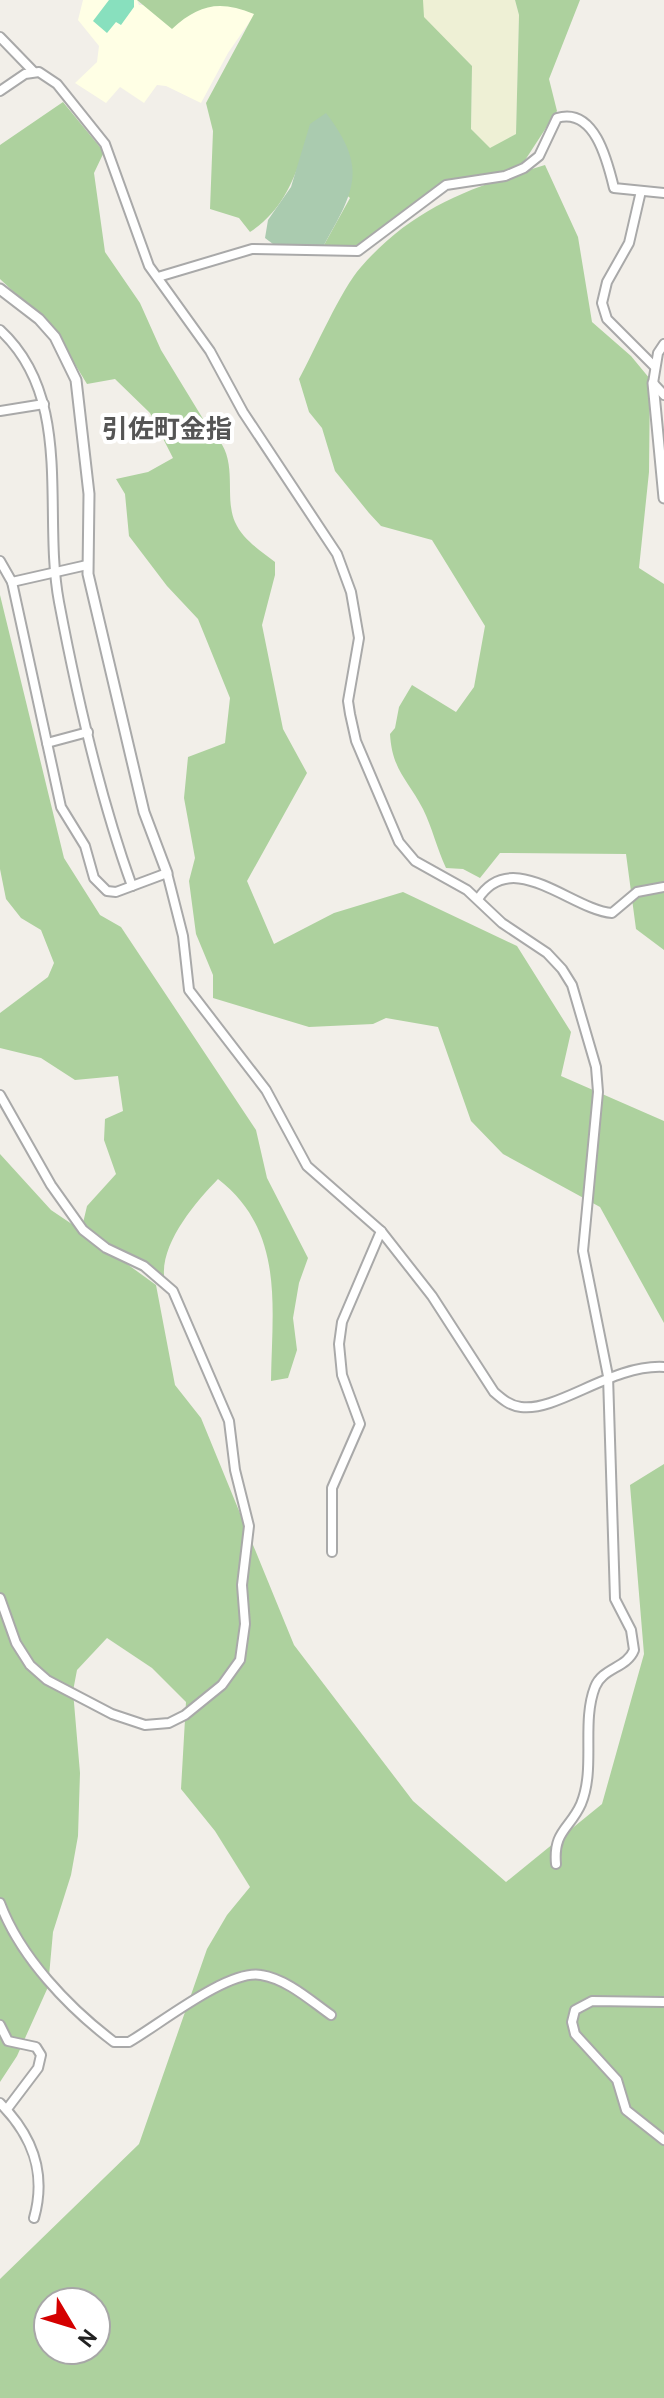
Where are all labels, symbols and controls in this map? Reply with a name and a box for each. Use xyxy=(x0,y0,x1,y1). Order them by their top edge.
district label: 引佐町金指 xyxy=(102,415,232,448)
north arrow xyxy=(32,2286,112,2366)
text: N xyxy=(70,2322,101,2351)

